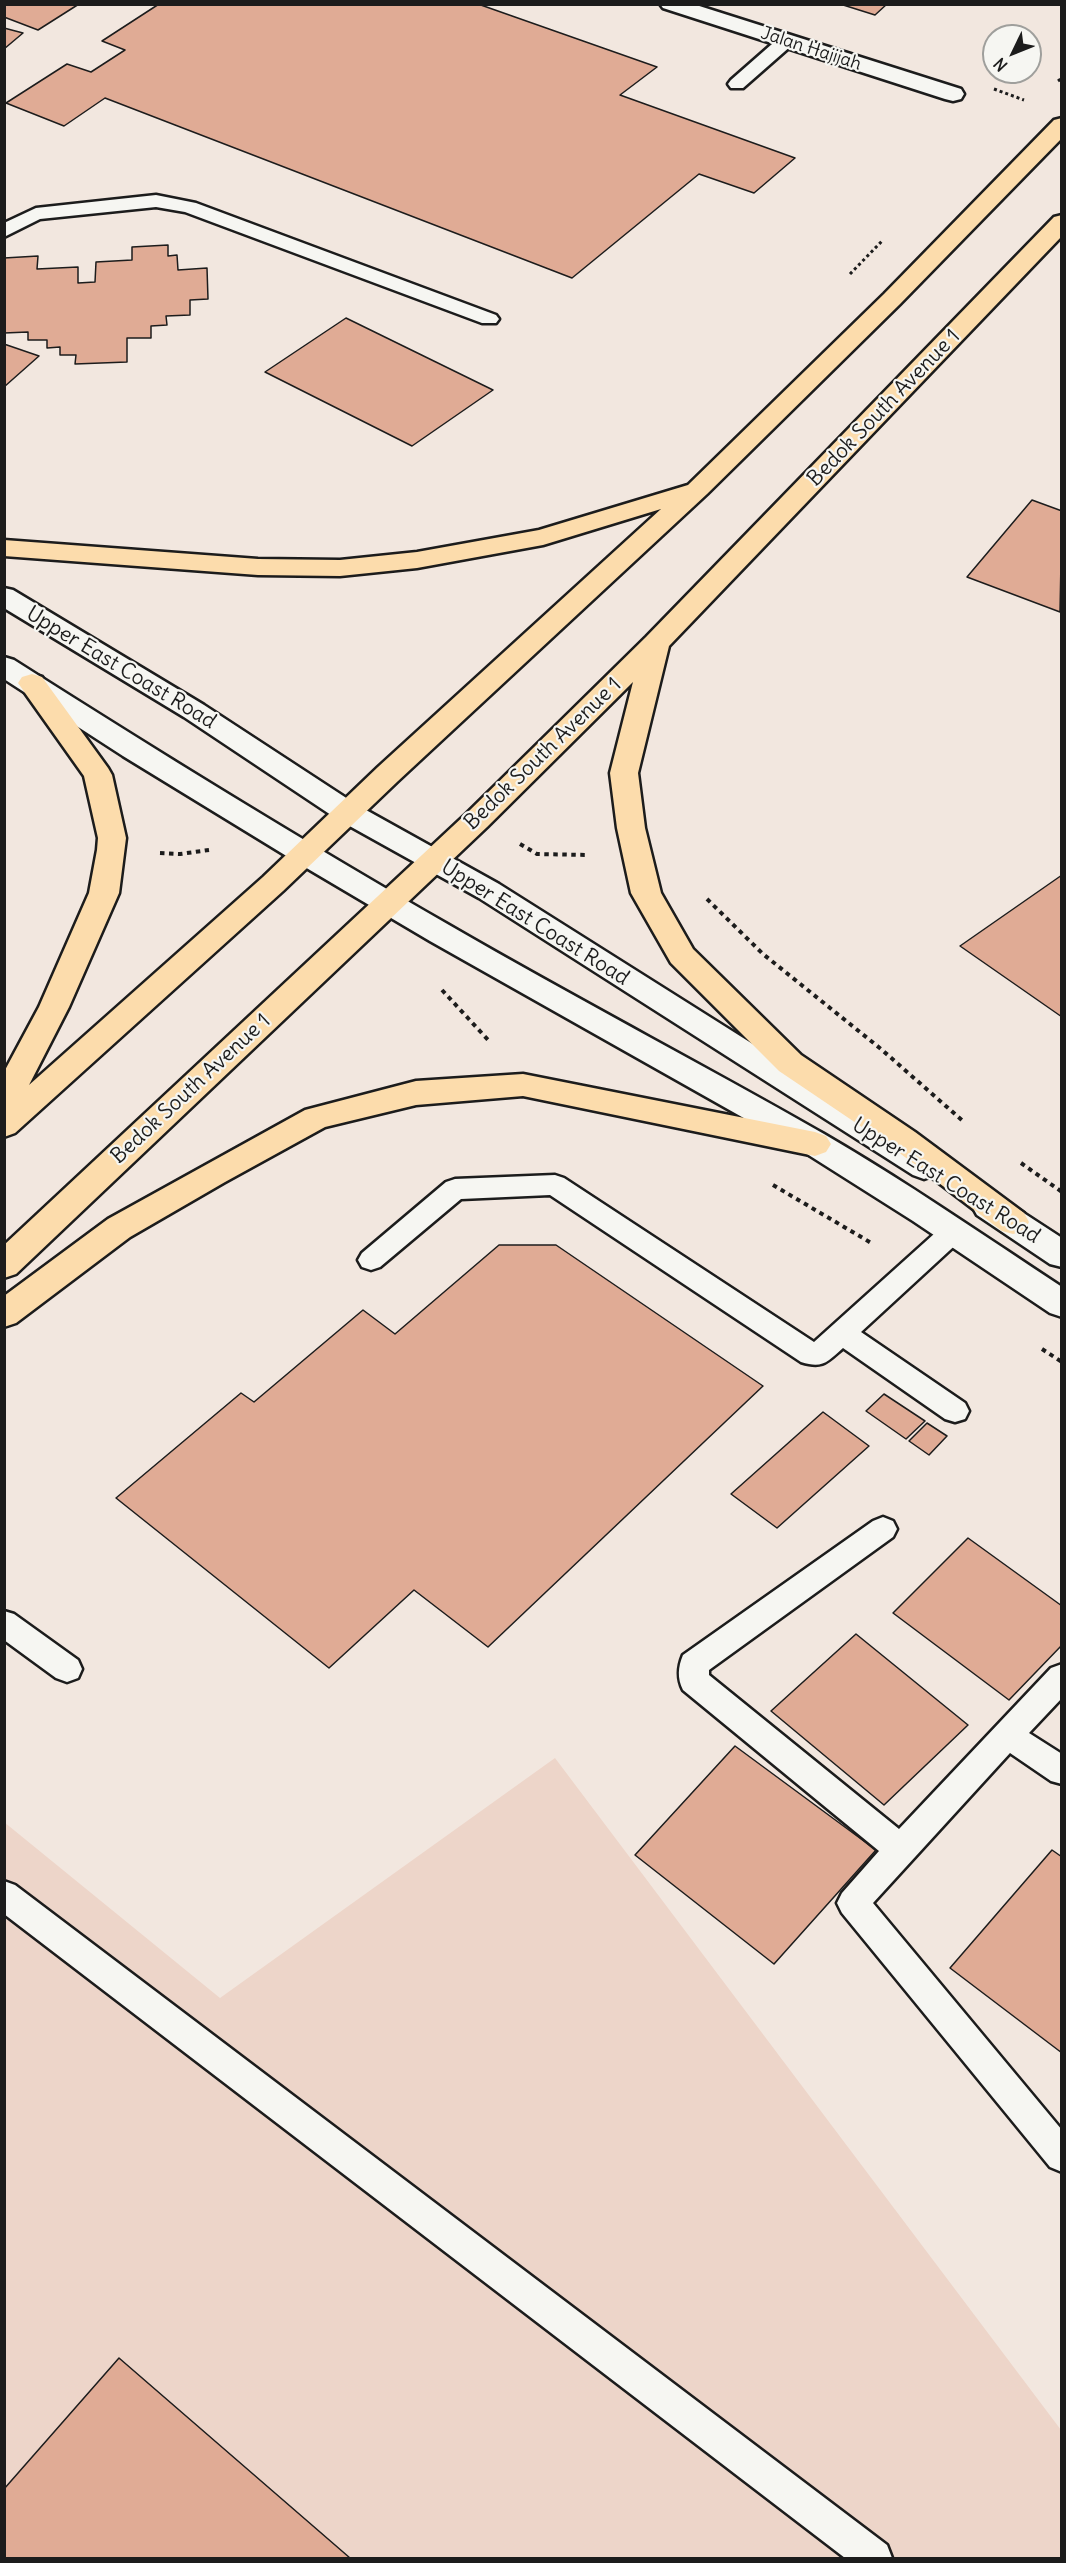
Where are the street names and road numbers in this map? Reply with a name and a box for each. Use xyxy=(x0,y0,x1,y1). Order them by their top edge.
street label: Jalan Hajijah xyxy=(758,23,864,75)
street label: Bedok South Avenue 1 xyxy=(802,324,966,492)
street label: Upper East Coast Road xyxy=(22,601,220,735)
street label: Bedok South Avenue 1 xyxy=(459,672,627,836)
street label: Upper East Coast Road xyxy=(436,855,634,991)
street label: Bedok South Avenue 1 xyxy=(106,1009,276,1169)
street label: Upper East Coast Road xyxy=(847,1113,1045,1249)

